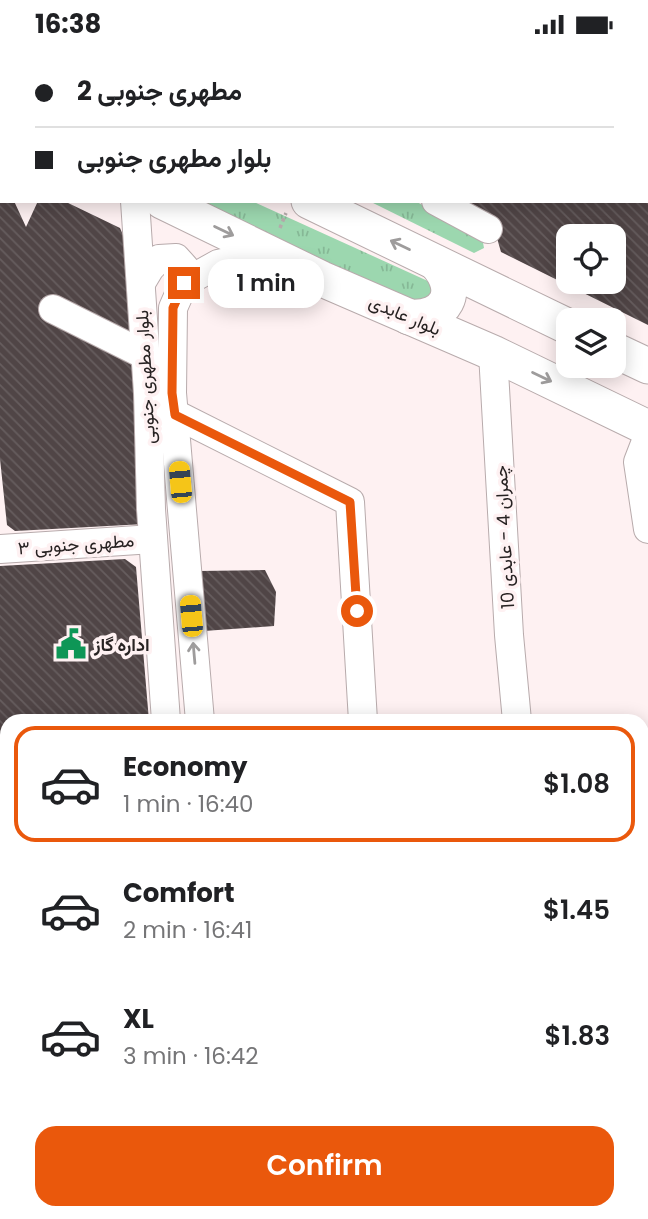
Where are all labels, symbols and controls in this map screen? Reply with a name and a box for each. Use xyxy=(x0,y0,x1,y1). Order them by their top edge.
text: 16:38 xyxy=(35,6,101,42)
text: مطهری جنوبی 2 xyxy=(77,73,242,109)
text: بلوار مطهری جنوبی xyxy=(77,140,271,176)
map controls xyxy=(556,224,626,378)
button: locate xyxy=(556,224,626,294)
one-way arrow xyxy=(213,225,234,238)
one-way arrow xyxy=(390,238,411,252)
callout: 1 min xyxy=(208,259,324,307)
route end xyxy=(168,267,200,299)
text: 1 min xyxy=(236,267,296,299)
street label: بلوار عابدی xyxy=(365,289,445,341)
button: layers xyxy=(556,308,626,378)
street label: بلوار مطهری جنوبی xyxy=(129,309,161,445)
one-way arrow xyxy=(531,370,552,384)
car xyxy=(168,460,193,504)
street label: چمران 4 - عابدی 10 xyxy=(488,465,520,609)
street label: مطهری جنوبی ۳ xyxy=(17,527,135,561)
car xyxy=(179,594,204,638)
route start xyxy=(341,595,373,627)
public building icon: اداره گاز xyxy=(54,627,88,661)
place label: اداره گاز xyxy=(93,632,150,657)
one-way arrow xyxy=(187,642,200,665)
text: Economy xyxy=(123,749,247,785)
icon: car xyxy=(39,753,102,816)
text: $1.08 xyxy=(543,766,610,802)
text: 1 min · 16:40 xyxy=(123,788,254,820)
text: Comfort xyxy=(123,875,235,911)
icon: car xyxy=(39,879,102,942)
text: $1.45 xyxy=(543,892,610,928)
text: 2 min · 16:41 xyxy=(123,914,252,946)
text: XL xyxy=(123,1001,154,1037)
icon: car xyxy=(39,1005,102,1068)
text: $1.83 xyxy=(545,1018,610,1054)
text: 3 min · 16:42 xyxy=(123,1040,258,1072)
button: Confirm xyxy=(35,1126,614,1206)

